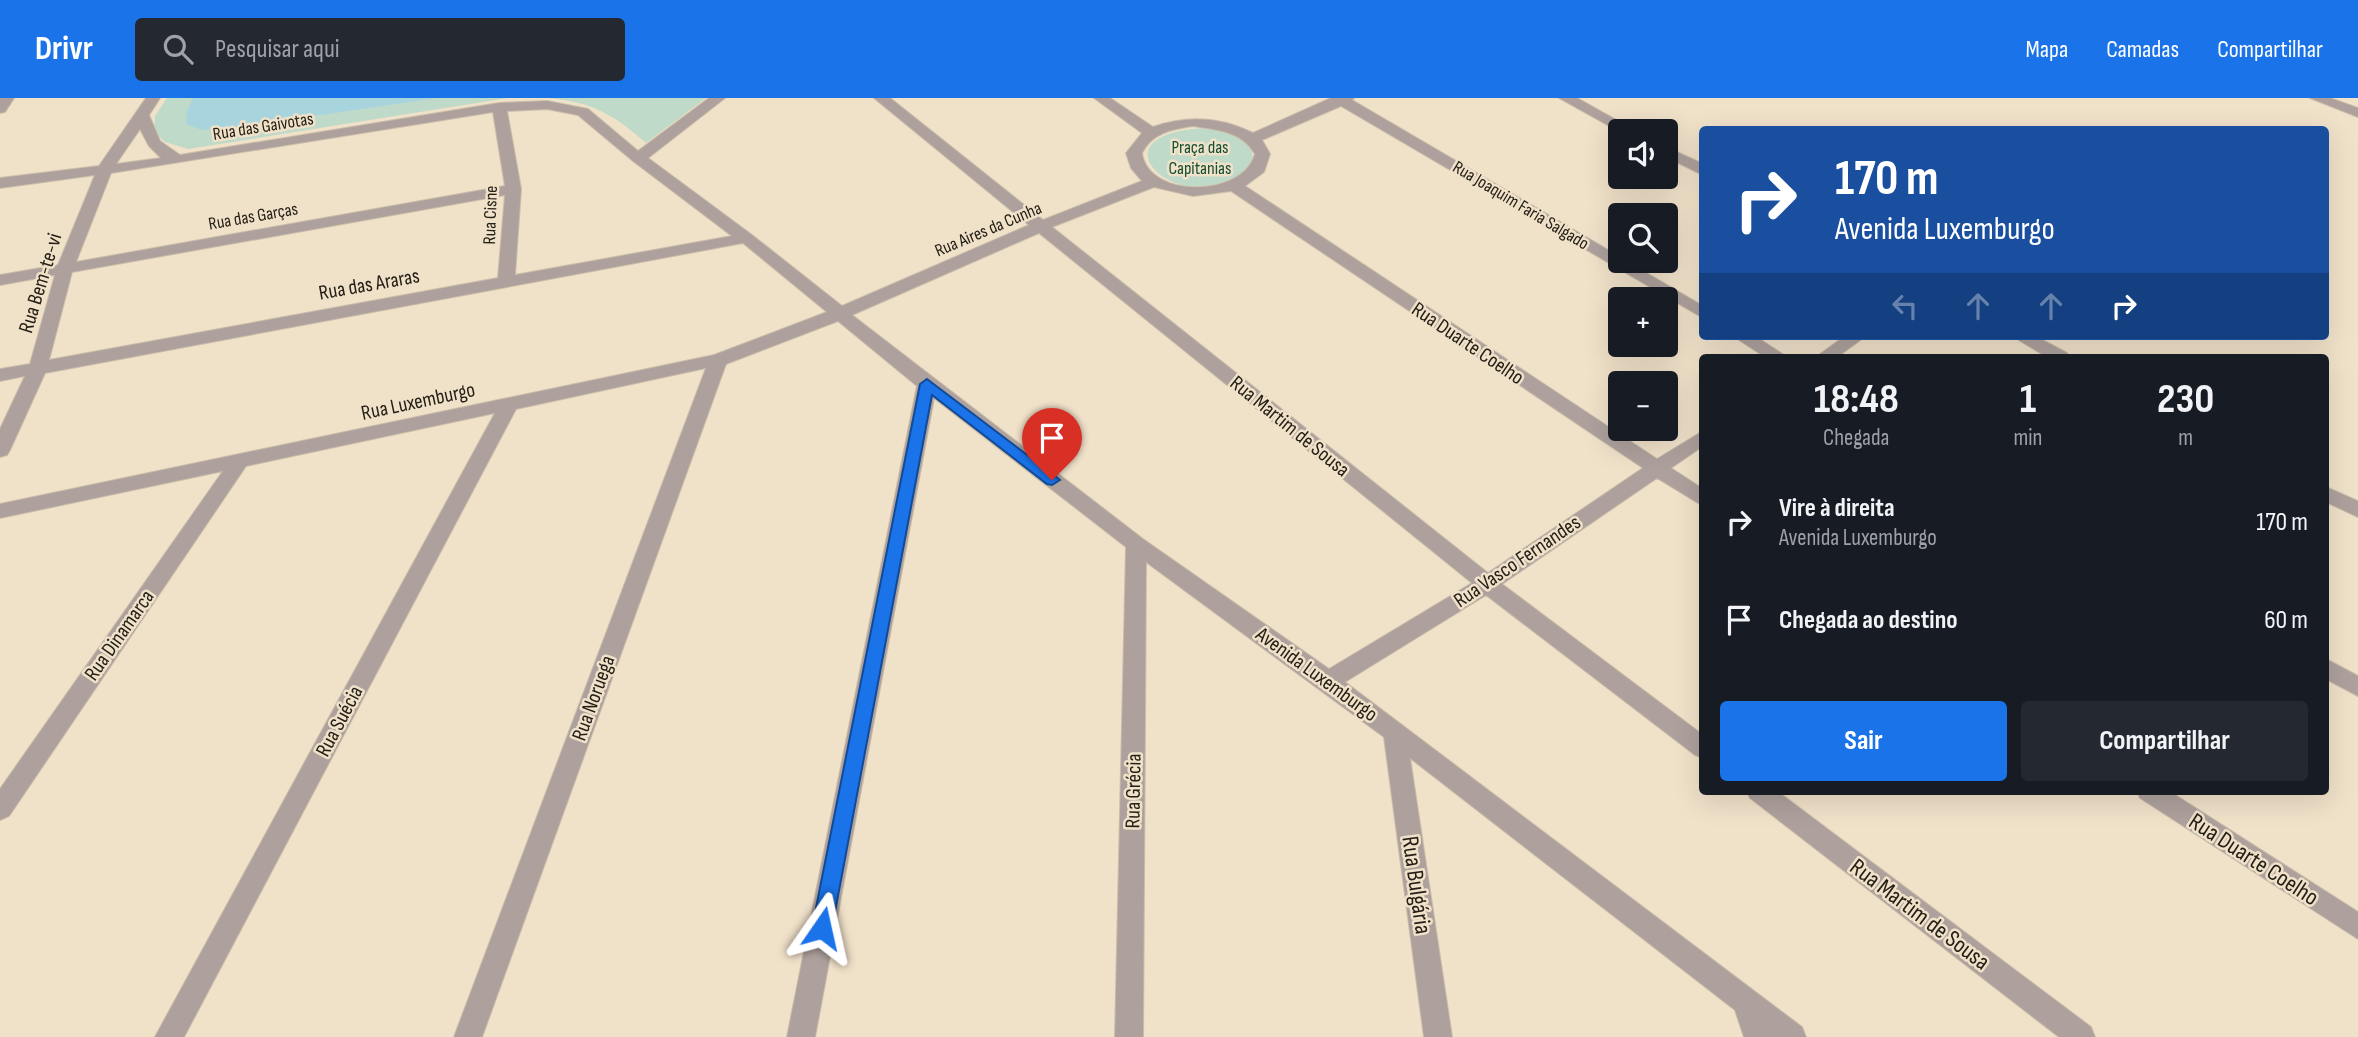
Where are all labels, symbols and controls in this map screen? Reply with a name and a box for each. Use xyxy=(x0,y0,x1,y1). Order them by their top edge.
search box xyxy=(135,18,625,81)
text: Drivr xyxy=(35,29,93,69)
icon: search xyxy=(159,30,197,68)
text: Pesquisar aqui xyxy=(215,34,340,65)
text: Mapa xyxy=(2026,35,2068,64)
text: Camadas xyxy=(2106,35,2179,64)
text: Compartilhar xyxy=(2217,35,2323,64)
street label: Rua das Gaivotas xyxy=(211,108,315,145)
map controls xyxy=(1608,119,1678,441)
button: sound xyxy=(1608,119,1678,189)
park label: Praça das Capitanias xyxy=(1169,137,1231,179)
text: 170 m xyxy=(1835,150,1939,209)
icon: right xyxy=(1720,154,1811,245)
street label: Rua Joaquim Faria Salgado xyxy=(1449,156,1593,254)
street label: Rua Cisne xyxy=(479,185,502,245)
street label: Rua das Garças xyxy=(207,198,299,235)
street label: Rua Aires da Cunha xyxy=(932,198,1045,261)
button: search xyxy=(1608,203,1678,273)
text: Avenida Luxemburgo xyxy=(1835,210,2055,249)
street label: Rua Bem-te-vi xyxy=(13,230,68,336)
street label: Rua das Araras xyxy=(317,263,422,306)
button: + xyxy=(1608,287,1678,357)
icon: left xyxy=(1886,287,1924,325)
icon: ahead xyxy=(1959,287,1997,325)
icon: ahead xyxy=(2032,287,2070,325)
icon: right xyxy=(2105,287,2143,325)
street label: Rua Duarte Coelho xyxy=(1407,297,1529,390)
street label: Rua Martim de Sousa xyxy=(1225,371,1354,482)
button: − xyxy=(1608,371,1678,441)
text: 18:48 xyxy=(1814,374,1899,425)
text: 1 xyxy=(2020,374,2036,425)
text: 230 xyxy=(2157,374,2214,425)
street label: Rua Luxemburgo xyxy=(359,377,477,426)
pin xyxy=(1022,408,1082,480)
icon: arrive xyxy=(1033,419,1071,457)
text: Chegada xyxy=(1823,424,1889,452)
text: min xyxy=(2013,424,2042,452)
text: m xyxy=(2178,424,2193,452)
text: Vire à direita xyxy=(1779,493,1895,524)
icon: right xyxy=(1720,503,1758,541)
text: 170 m xyxy=(2256,507,2308,538)
street label: Rua Vasco Fernandes xyxy=(1449,510,1585,613)
text: Avenida Luxemburgo xyxy=(1779,524,1937,552)
street label: Rua Dinamarca xyxy=(79,585,160,685)
icon: arrive xyxy=(1720,601,1758,639)
text: Chegada ao destino xyxy=(1779,605,1958,636)
text: 60 m xyxy=(2264,605,2308,636)
street label: Avenida Luxemburgo xyxy=(1250,621,1382,727)
street label: Rua Noruega xyxy=(567,652,620,744)
street label: Rua Suécia xyxy=(310,682,368,761)
button: Sair xyxy=(1720,701,2007,781)
button: Compartilhar xyxy=(2021,701,2308,781)
street label: Rua Grécia xyxy=(1120,753,1147,829)
street label: Rua Duarte Coelho xyxy=(2183,807,2324,912)
street label: Rua Bulgária xyxy=(1395,834,1438,936)
street label: Rua Martim de Sousa xyxy=(1844,852,1995,976)
position arrow xyxy=(785,891,859,965)

